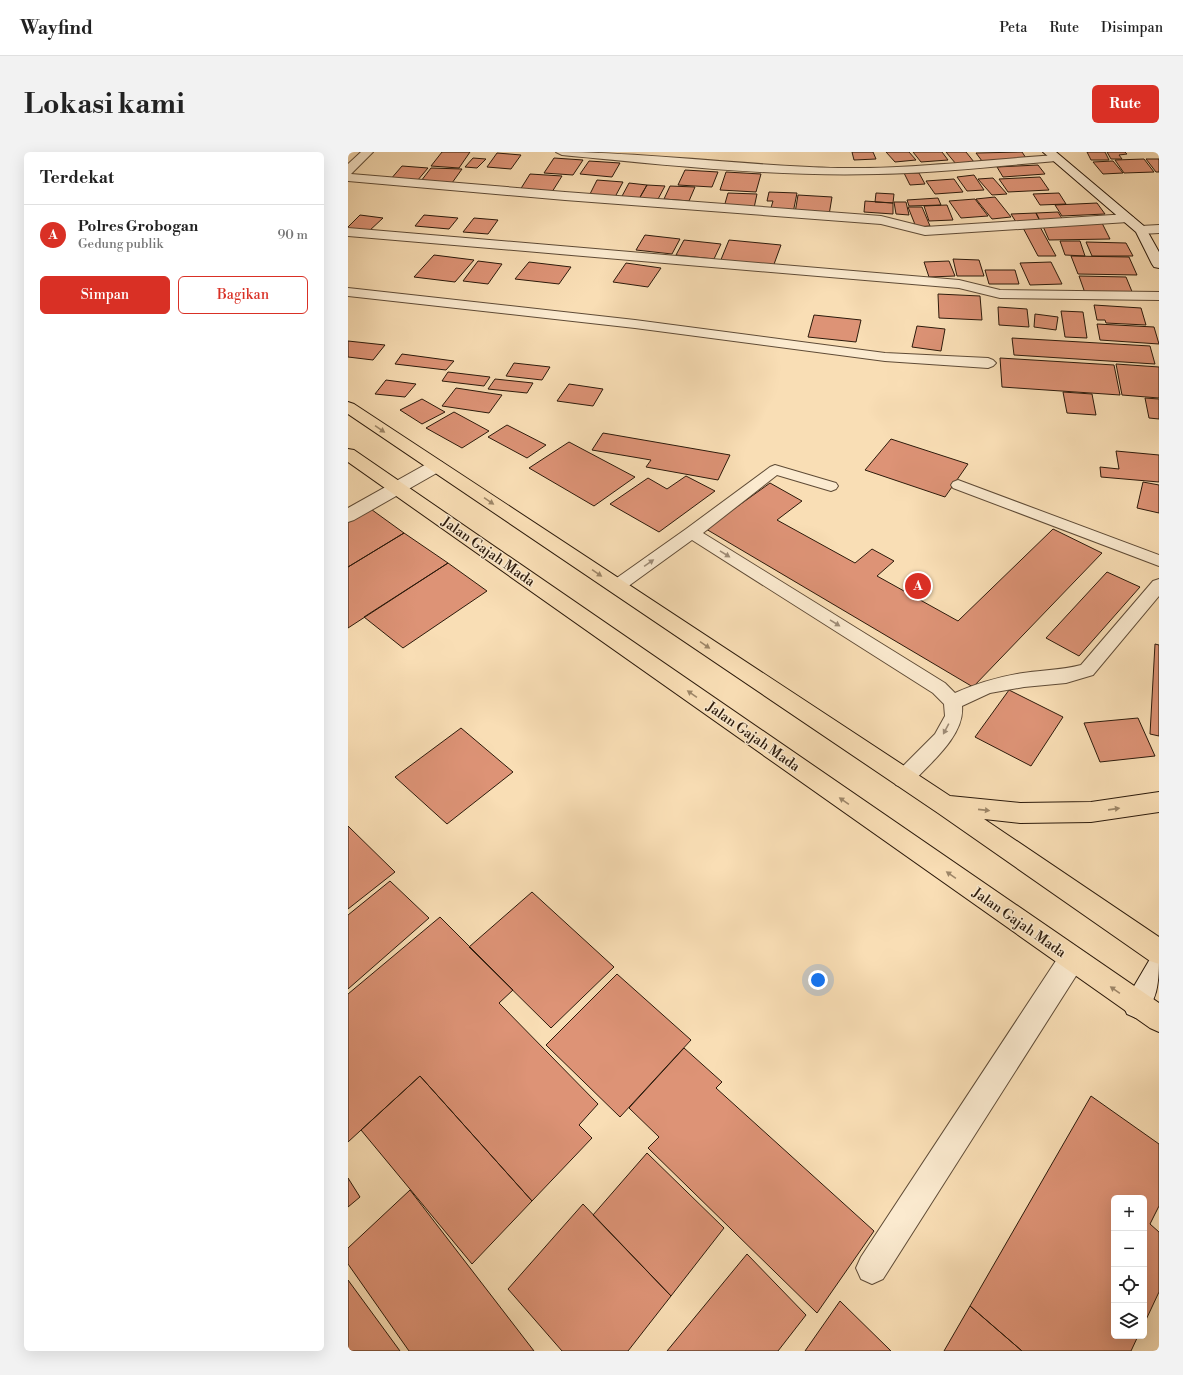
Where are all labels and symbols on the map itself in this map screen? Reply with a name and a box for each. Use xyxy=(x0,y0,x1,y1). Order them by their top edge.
one-way arrow xyxy=(375,425,386,433)
one-way arrow xyxy=(484,497,494,505)
street label: Jalan Gajah Mada xyxy=(437,512,539,591)
one-way arrow xyxy=(719,550,731,557)
one-way arrow xyxy=(643,559,654,567)
one-way arrow xyxy=(591,569,603,576)
pin: A xyxy=(905,571,931,601)
one-way arrow xyxy=(830,619,840,627)
one-way arrow xyxy=(700,641,710,649)
one-way arrow xyxy=(687,690,697,698)
street label: Jalan Gajah Mada xyxy=(702,697,804,776)
one-way arrow xyxy=(943,724,950,735)
one-way arrow xyxy=(839,797,849,805)
one-way arrow xyxy=(1108,806,1120,812)
one-way arrow xyxy=(978,807,990,813)
one-way arrow xyxy=(946,871,956,879)
street label: Jalan Gajah Mada xyxy=(968,883,1070,962)
your location xyxy=(808,970,828,990)
one-way arrow xyxy=(1110,986,1120,994)

